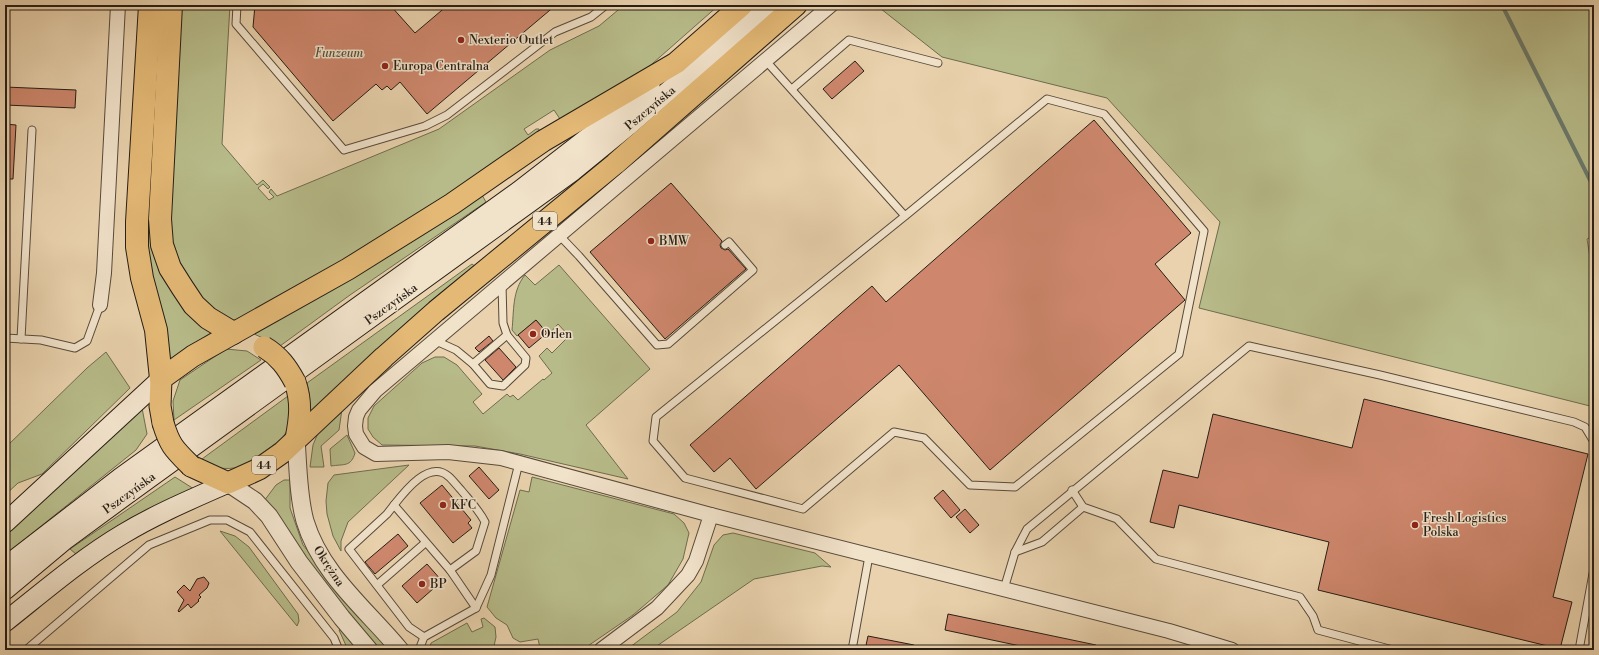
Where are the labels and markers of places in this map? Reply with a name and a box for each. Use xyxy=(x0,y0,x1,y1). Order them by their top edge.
place label: Nexterio Outlet xyxy=(469,33,554,48)
marker: Nexterio Outlet xyxy=(456,35,466,45)
place label: Europa Centralna xyxy=(393,59,490,74)
marker: Europa Centralna xyxy=(380,61,390,71)
place label: BMW xyxy=(658,234,690,249)
marker: BMW xyxy=(646,236,656,246)
place label: Orlen xyxy=(541,327,572,342)
marker: Orlen xyxy=(528,329,538,339)
place label: KFC xyxy=(451,498,476,513)
marker: KFC xyxy=(438,500,448,510)
place label: Fresh Logistics Polska xyxy=(1423,511,1507,540)
marker: Fresh Logistics Polska xyxy=(1410,520,1420,530)
place label: BP xyxy=(429,577,447,592)
marker: BP xyxy=(417,579,427,589)

